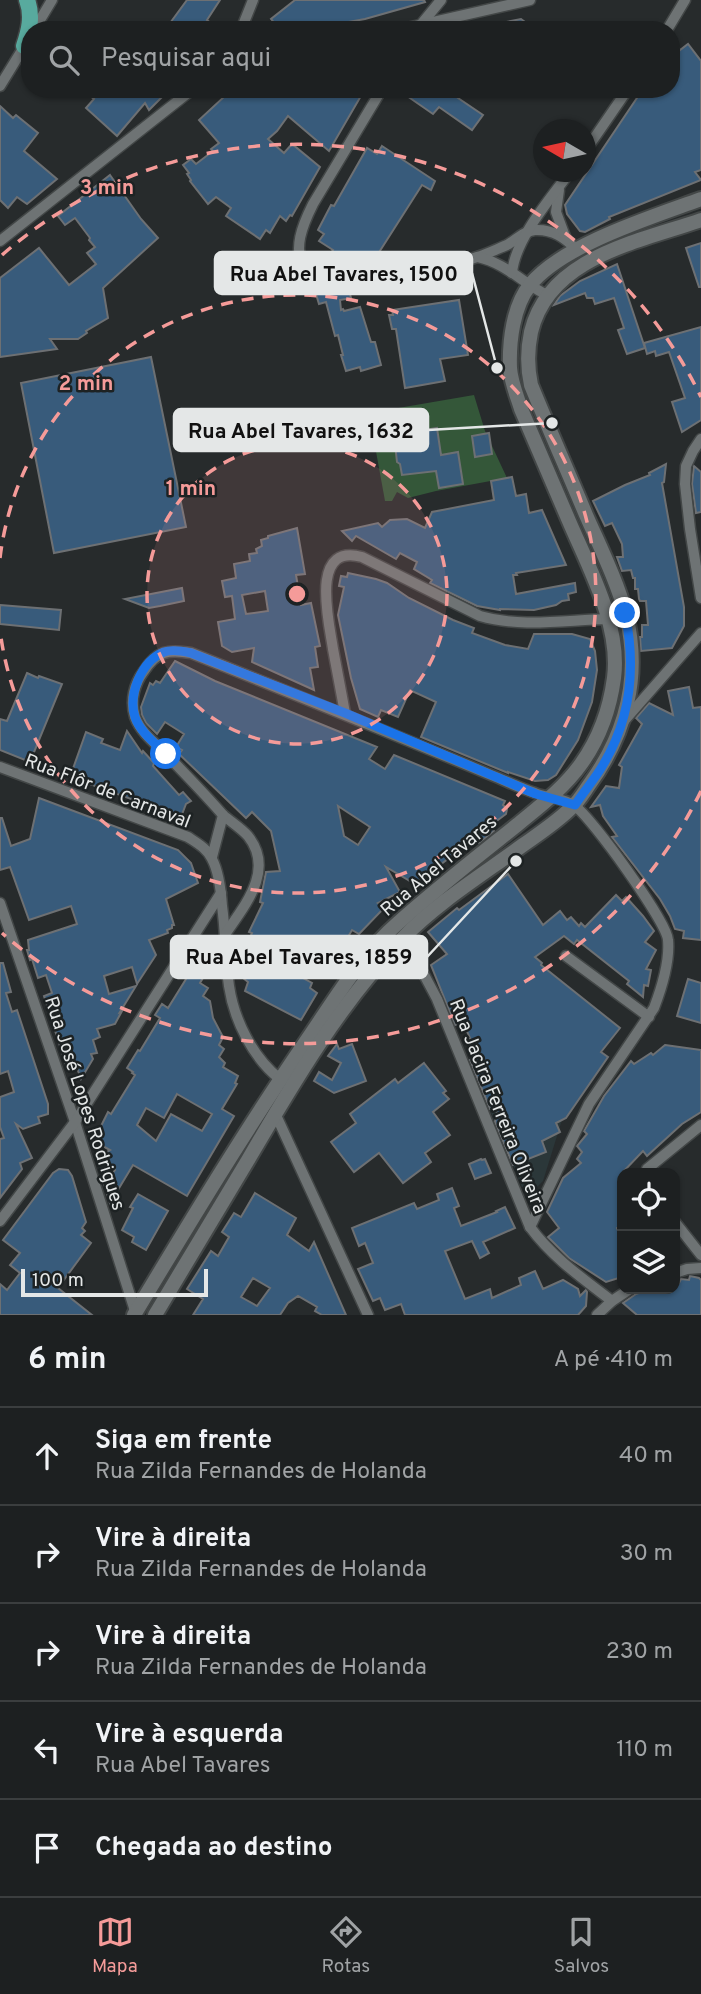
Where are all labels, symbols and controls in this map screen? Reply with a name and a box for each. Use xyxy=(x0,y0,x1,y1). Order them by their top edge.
search box xyxy=(21,21,680,98)
icon: search xyxy=(45,41,83,79)
text: Pesquisar aqui xyxy=(101,43,271,76)
north arrow xyxy=(533,119,596,182)
text: 3 min xyxy=(80,175,134,202)
callout: Rua Abel Tavares, 1500 xyxy=(215,252,472,294)
text: Rua Abel Tavares, 1500 xyxy=(230,262,458,289)
text: 2 min xyxy=(59,371,113,398)
callout: Rua Abel Tavares, 1632 xyxy=(174,409,428,451)
text: Rua Abel Tavares, 1632 xyxy=(188,419,414,446)
text: 1 min xyxy=(166,476,216,503)
centre of rings xyxy=(285,582,309,606)
route end xyxy=(609,597,640,628)
route start xyxy=(150,738,181,769)
street label: Rua Flôr de Carnaval xyxy=(21,749,194,835)
street label: Rua Abel Tavares xyxy=(376,811,503,922)
callout: Rua Abel Tavares, 1859 xyxy=(171,936,427,978)
text: Rua Abel Tavares, 1859 xyxy=(186,945,412,972)
street label: Rua José Lopes Rodrigues xyxy=(38,994,130,1214)
street label: Rua Jacira Ferreira Oliveira xyxy=(443,996,551,1218)
map controls xyxy=(617,1168,680,1294)
button: locate xyxy=(617,1168,680,1231)
button: layers xyxy=(617,1231,680,1294)
scale bar xyxy=(21,1266,208,1298)
text: 100 m xyxy=(32,1269,84,1293)
text: 6 min xyxy=(28,1342,106,1379)
text: A pé · 410 m xyxy=(554,1346,673,1375)
text: Siga em frente xyxy=(95,1425,272,1458)
icon: ahead xyxy=(28,1437,66,1475)
text: 40 m xyxy=(619,1442,673,1471)
text: Rua Zilda Fernandes de Holanda xyxy=(95,1458,427,1487)
text: Vire à direita xyxy=(95,1523,251,1556)
icon: right xyxy=(28,1535,66,1573)
text: 30 m xyxy=(620,1540,673,1569)
text: Rua Zilda Fernandes de Holanda xyxy=(95,1556,427,1585)
text: Vire à direita xyxy=(95,1621,251,1654)
icon: right xyxy=(28,1633,66,1671)
text: 230 m xyxy=(606,1638,673,1667)
text: Rua Zilda Fernandes de Holanda xyxy=(95,1654,427,1683)
text: Vire à esquerda xyxy=(95,1719,283,1752)
icon: left xyxy=(28,1731,66,1769)
text: 110 m xyxy=(616,1736,673,1765)
text: Rua Abel Tavares xyxy=(95,1752,270,1781)
icon: arrive xyxy=(28,1829,66,1867)
text: Chegada ao destino xyxy=(95,1832,332,1865)
tab: Mapa xyxy=(92,1913,138,1979)
tab: Rotas xyxy=(322,1913,370,1979)
tab: Salvos xyxy=(554,1913,609,1979)

